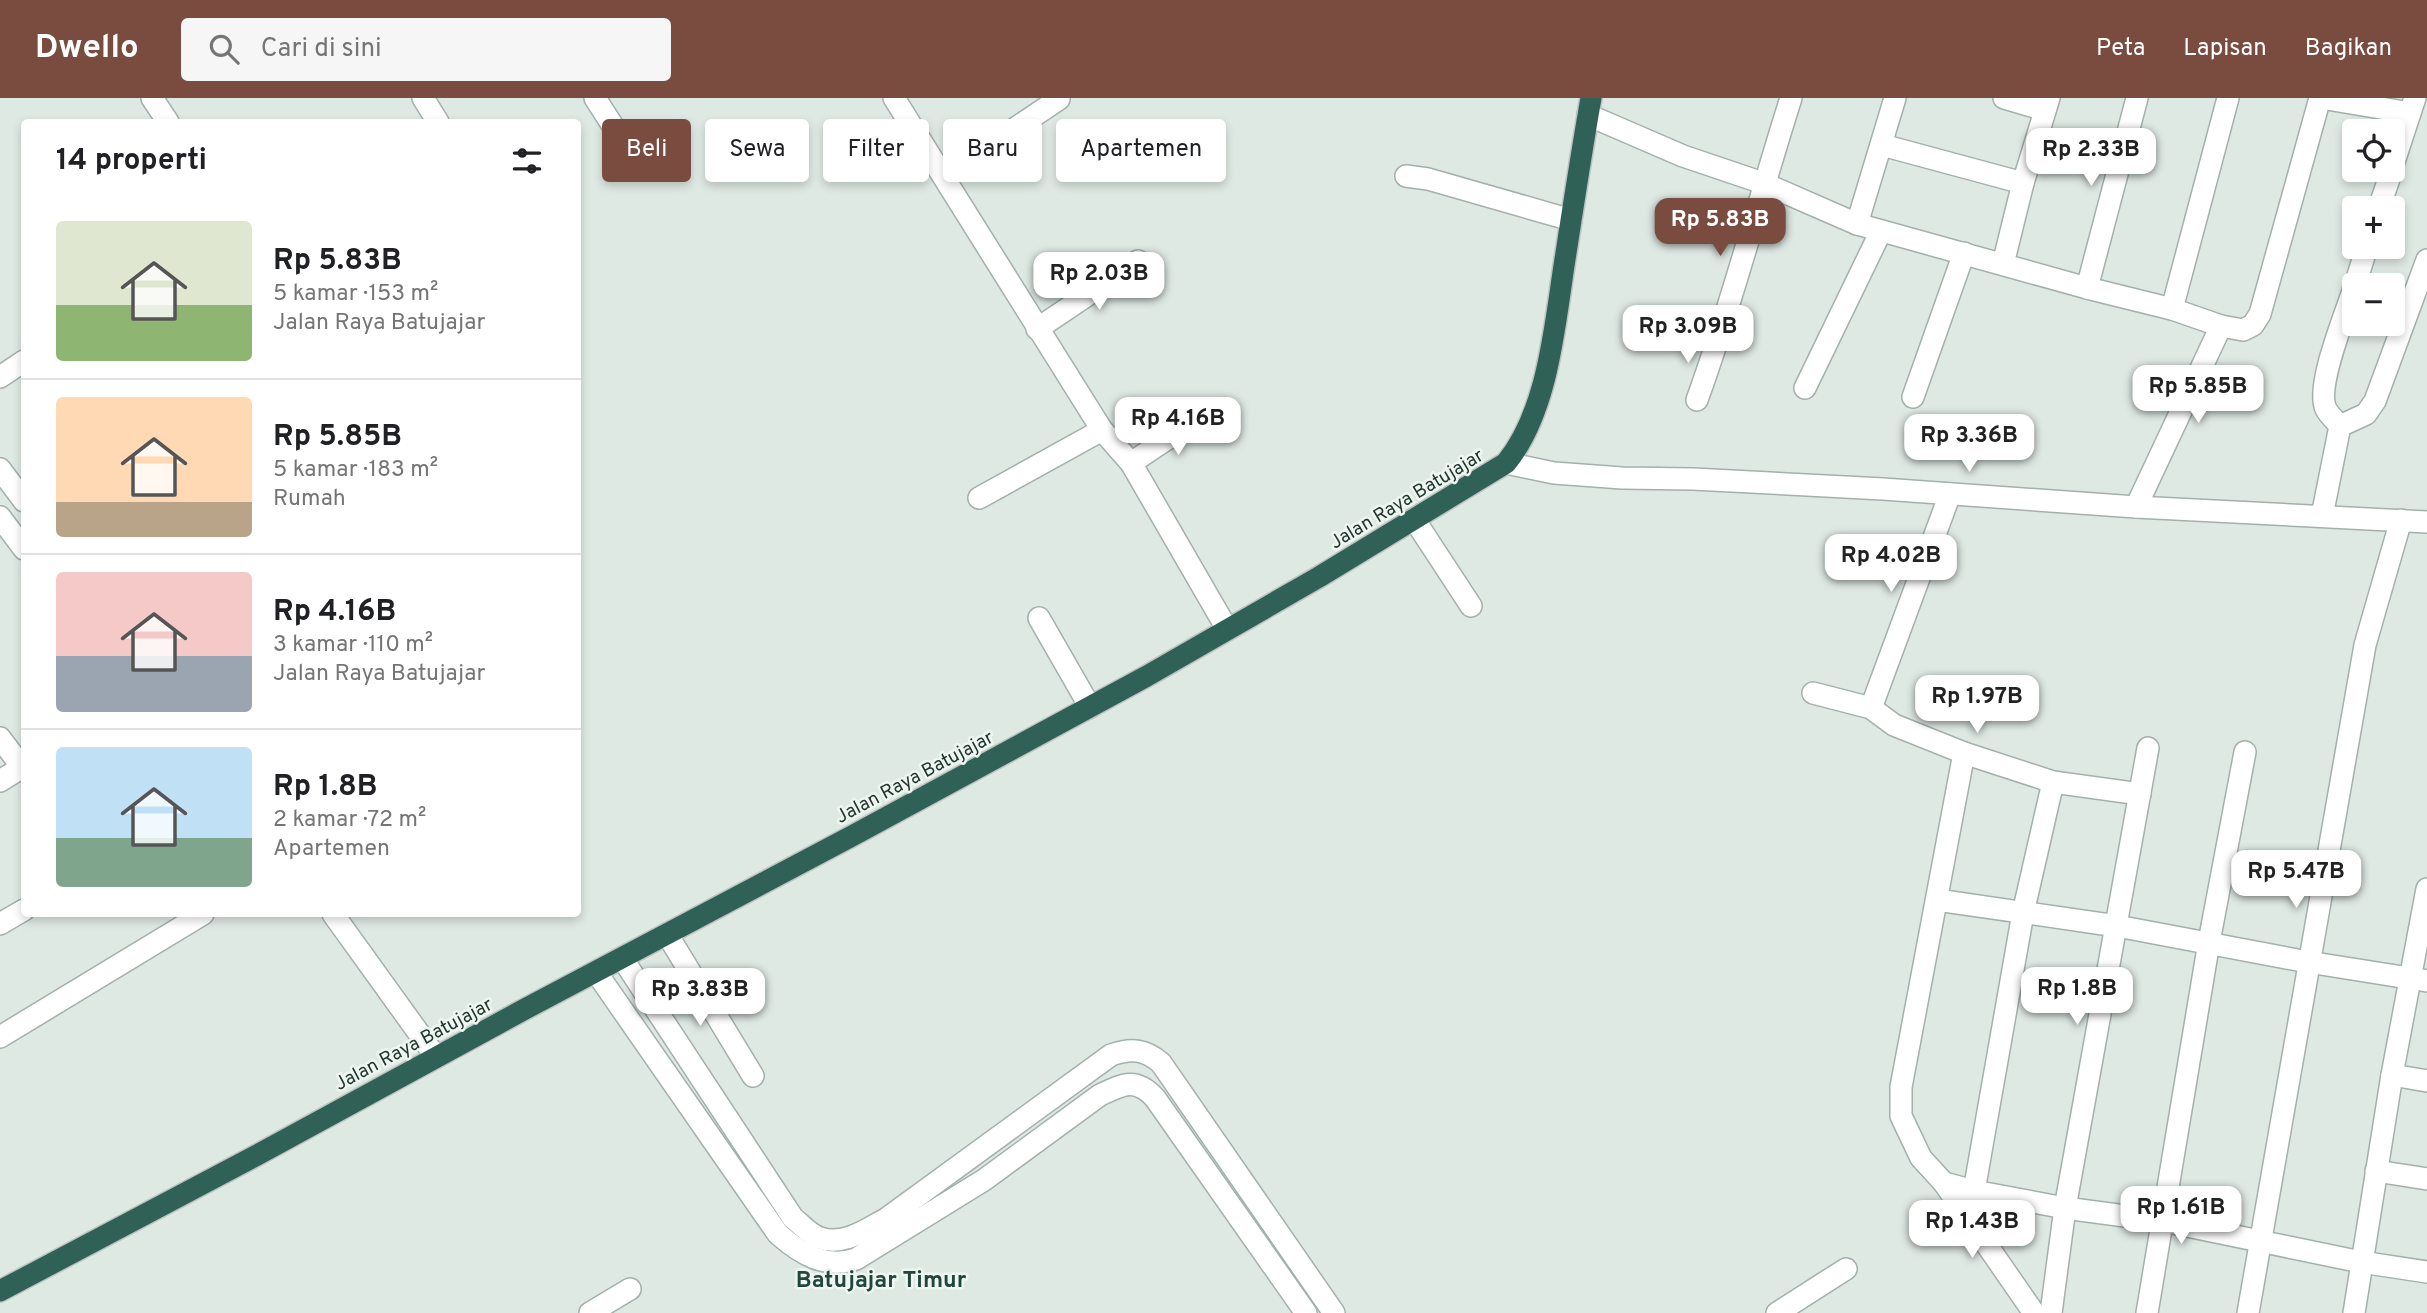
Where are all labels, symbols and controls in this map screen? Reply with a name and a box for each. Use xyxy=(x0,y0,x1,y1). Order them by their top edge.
search box xyxy=(181,18,671,81)
text: Dwello xyxy=(35,28,139,70)
icon: search xyxy=(205,30,243,68)
text: Cari di sini xyxy=(261,33,382,66)
text: Peta xyxy=(2096,34,2145,64)
text: Lapisan xyxy=(2183,34,2267,64)
text: Bagikan xyxy=(2305,34,2392,64)
chip: Beli xyxy=(602,119,691,182)
chip: Sewa xyxy=(705,119,809,182)
chip: Filter xyxy=(823,119,929,182)
chip: Baru xyxy=(943,119,1042,182)
chip: Apartemen xyxy=(1056,119,1226,182)
map controls xyxy=(2342,119,2405,336)
button: locate xyxy=(2342,119,2405,182)
pin: Rp 2.33B xyxy=(2019,129,2163,188)
text: Rp 2.33B xyxy=(2042,136,2140,165)
icon: filters xyxy=(508,142,546,180)
text: 14 properti xyxy=(56,143,207,180)
button: + xyxy=(2342,196,2405,259)
pin: Rp 5.83B xyxy=(1648,198,1792,258)
text: Rp 5.83B xyxy=(1671,206,1769,235)
text: Rp 5.83B xyxy=(273,243,402,280)
icon: home xyxy=(112,249,196,333)
pin: Rp 2.03B xyxy=(1027,252,1171,312)
text: Rp 2.03B xyxy=(1049,260,1149,289)
button: − xyxy=(2342,273,2405,336)
text: 5 kamar · 153 m² xyxy=(273,280,438,309)
pin: Rp 3.09B xyxy=(1616,306,1760,365)
text: Jalan Raya Batujajar xyxy=(273,309,486,338)
text: Rp 3.09B xyxy=(1639,313,1737,342)
pin: Rp 5.85B xyxy=(2126,366,2270,425)
text: Rp 5.85B xyxy=(2149,373,2247,402)
pin: Rp 4.16B xyxy=(1106,398,1250,457)
text: Rp 4.16B xyxy=(1131,405,1225,434)
pin: Rp 3.36B xyxy=(1897,414,2041,474)
text: Rp 5.85B xyxy=(273,419,402,456)
text: Rp 3.36B xyxy=(1920,422,2018,451)
icon: home xyxy=(112,425,196,509)
street label: Jalan Raya Batujajar xyxy=(1326,444,1489,555)
text: 5 kamar · 183 m² xyxy=(273,456,438,485)
text: Rumah xyxy=(273,485,346,514)
pin: Rp 4.02B xyxy=(1819,534,1963,594)
text: Rp 4.02B xyxy=(1841,542,1941,571)
text: Rp 4.16B xyxy=(273,594,396,631)
icon: home xyxy=(112,600,196,684)
text: 3 kamar · 110 m² xyxy=(273,631,433,660)
text: Jalan Raya Batujajar xyxy=(273,660,486,689)
pin: Rp 1.97B xyxy=(1905,676,2049,735)
text: Rp 1.97B xyxy=(1931,683,2023,712)
street label: Jalan Raya Batujajar xyxy=(832,726,999,830)
text: Rp 1.8B xyxy=(273,769,377,806)
icon: home xyxy=(112,775,196,859)
text: 2 kamar · 72 m² xyxy=(273,806,426,835)
text: Apartemen xyxy=(273,835,390,864)
pin: Rp 5.47B xyxy=(2224,850,2368,910)
text: Rp 5.47B xyxy=(2247,858,2345,887)
pin: Rp 3.83B xyxy=(628,968,772,1028)
pin: Rp 1.8B xyxy=(2012,968,2142,1027)
text: Rp 1.8B xyxy=(2037,975,2117,1004)
text: Rp 3.83B xyxy=(651,976,749,1005)
street label: Jalan Raya Batujajar xyxy=(331,993,498,1097)
pin: Rp 1.61B xyxy=(2109,1186,2253,1246)
text: Rp 1.61B xyxy=(2137,1194,2225,1223)
pin: Rp 1.43B xyxy=(1900,1200,2044,1260)
text: Rp 1.43B xyxy=(1925,1208,2019,1237)
district label: Batujajar Timur xyxy=(796,1267,967,1296)

